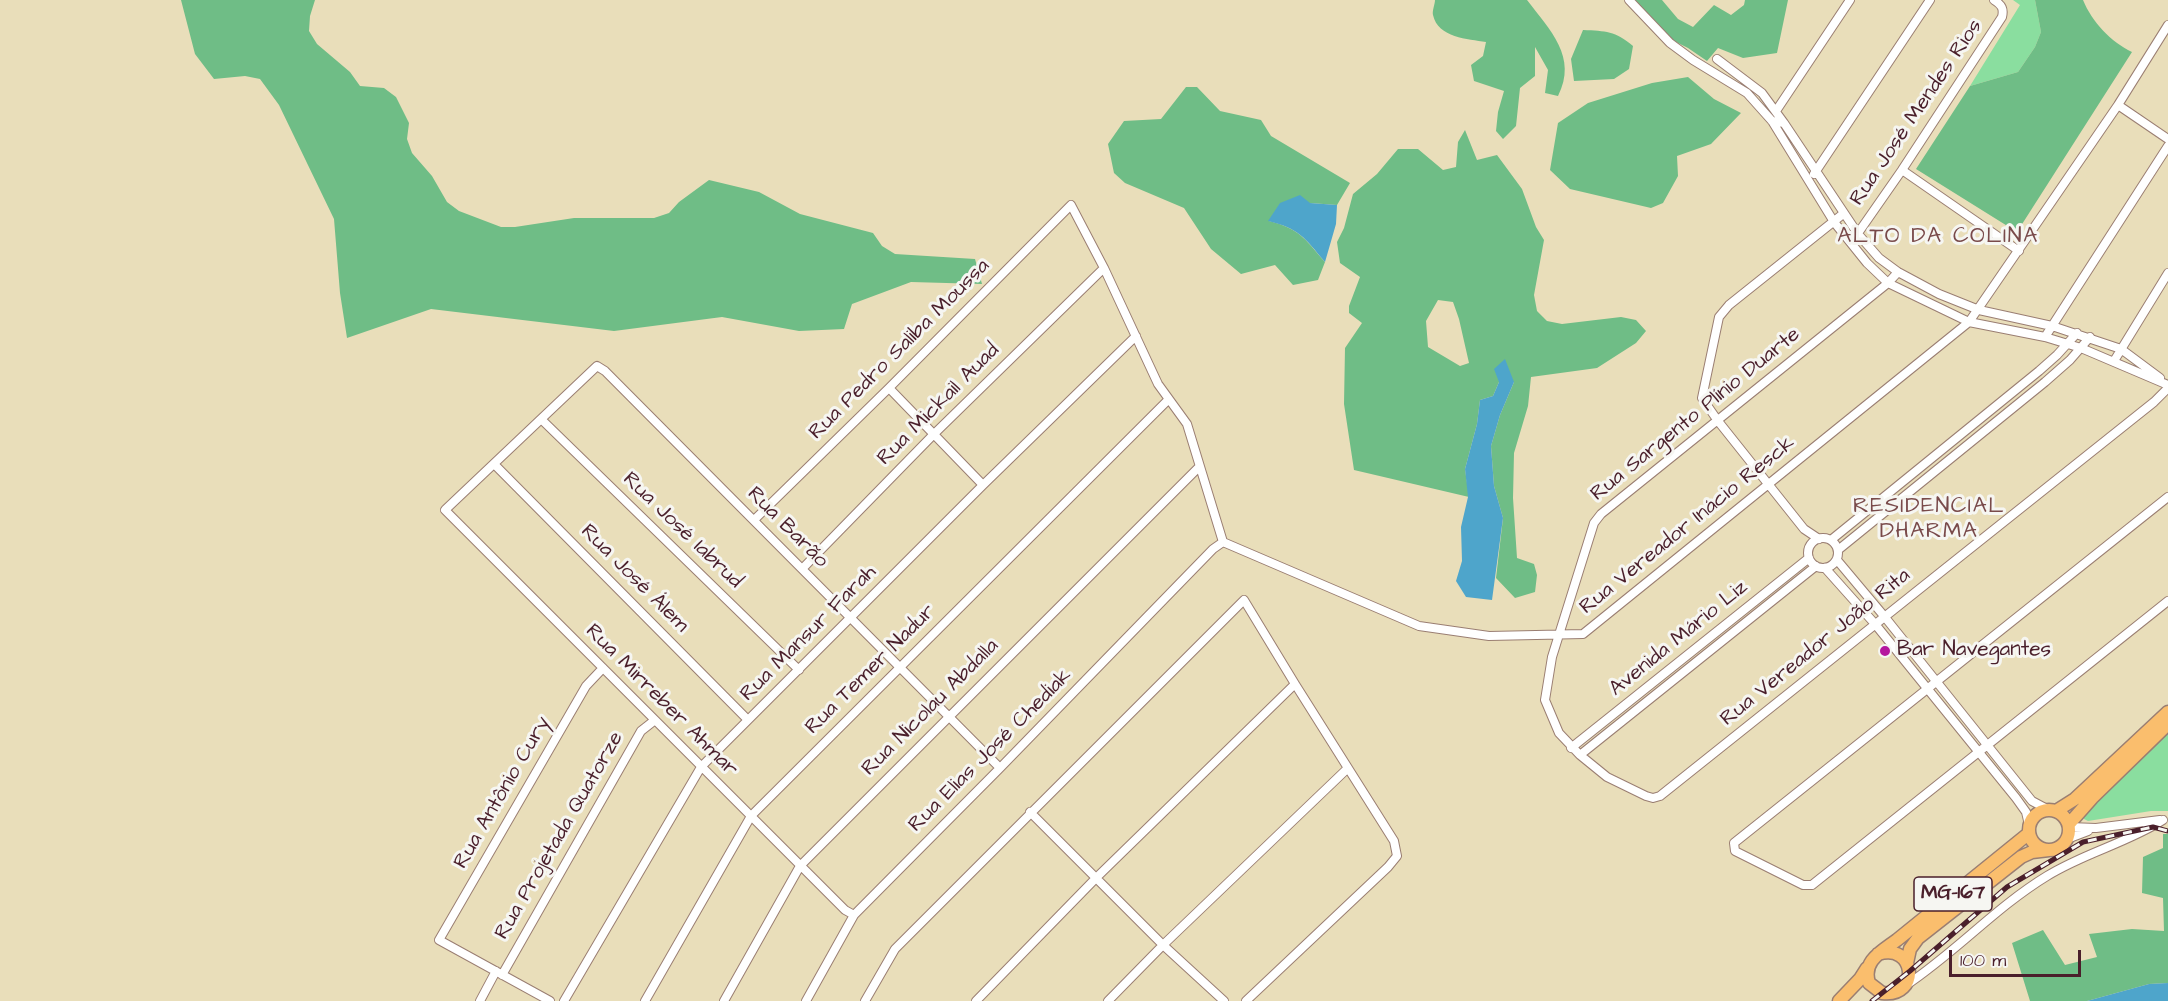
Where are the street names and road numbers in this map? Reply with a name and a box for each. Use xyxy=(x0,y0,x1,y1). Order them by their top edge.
street label: Rua José Mendes Rios xyxy=(1845,15,1989,211)
street label: Rua Pedro Saliba Moussa xyxy=(804,254,996,446)
street label: Rua Sargento Plínio Duarte xyxy=(1586,323,1806,507)
street label: Rua Mickail Auad xyxy=(873,339,1005,471)
street label: Rua Vereador Inácio Resck xyxy=(1575,431,1801,621)
street label: Rua José Iabrud xyxy=(617,468,747,594)
street label: Rua Barão xyxy=(741,482,833,574)
street label: Rua José Álem xyxy=(575,520,693,638)
street label: Rua Mansur Farah xyxy=(736,561,882,707)
street label: Rua Vereador João Rita xyxy=(1716,564,1916,732)
street label: Avenida Mário Liz xyxy=(1605,576,1753,702)
street label: Rua Temer Nadur xyxy=(801,600,941,740)
street label: Rua Mirreber Ahmar xyxy=(579,619,743,783)
street label: Rua Nicolau Abdalla xyxy=(857,634,1005,782)
street label: Rua Elias José Chediak xyxy=(904,664,1078,838)
street label: Rua Antônio Cury xyxy=(449,712,557,874)
street label: Rua Projetada Quatorze xyxy=(490,728,630,944)
road number: MG-167 xyxy=(1914,877,1992,911)

